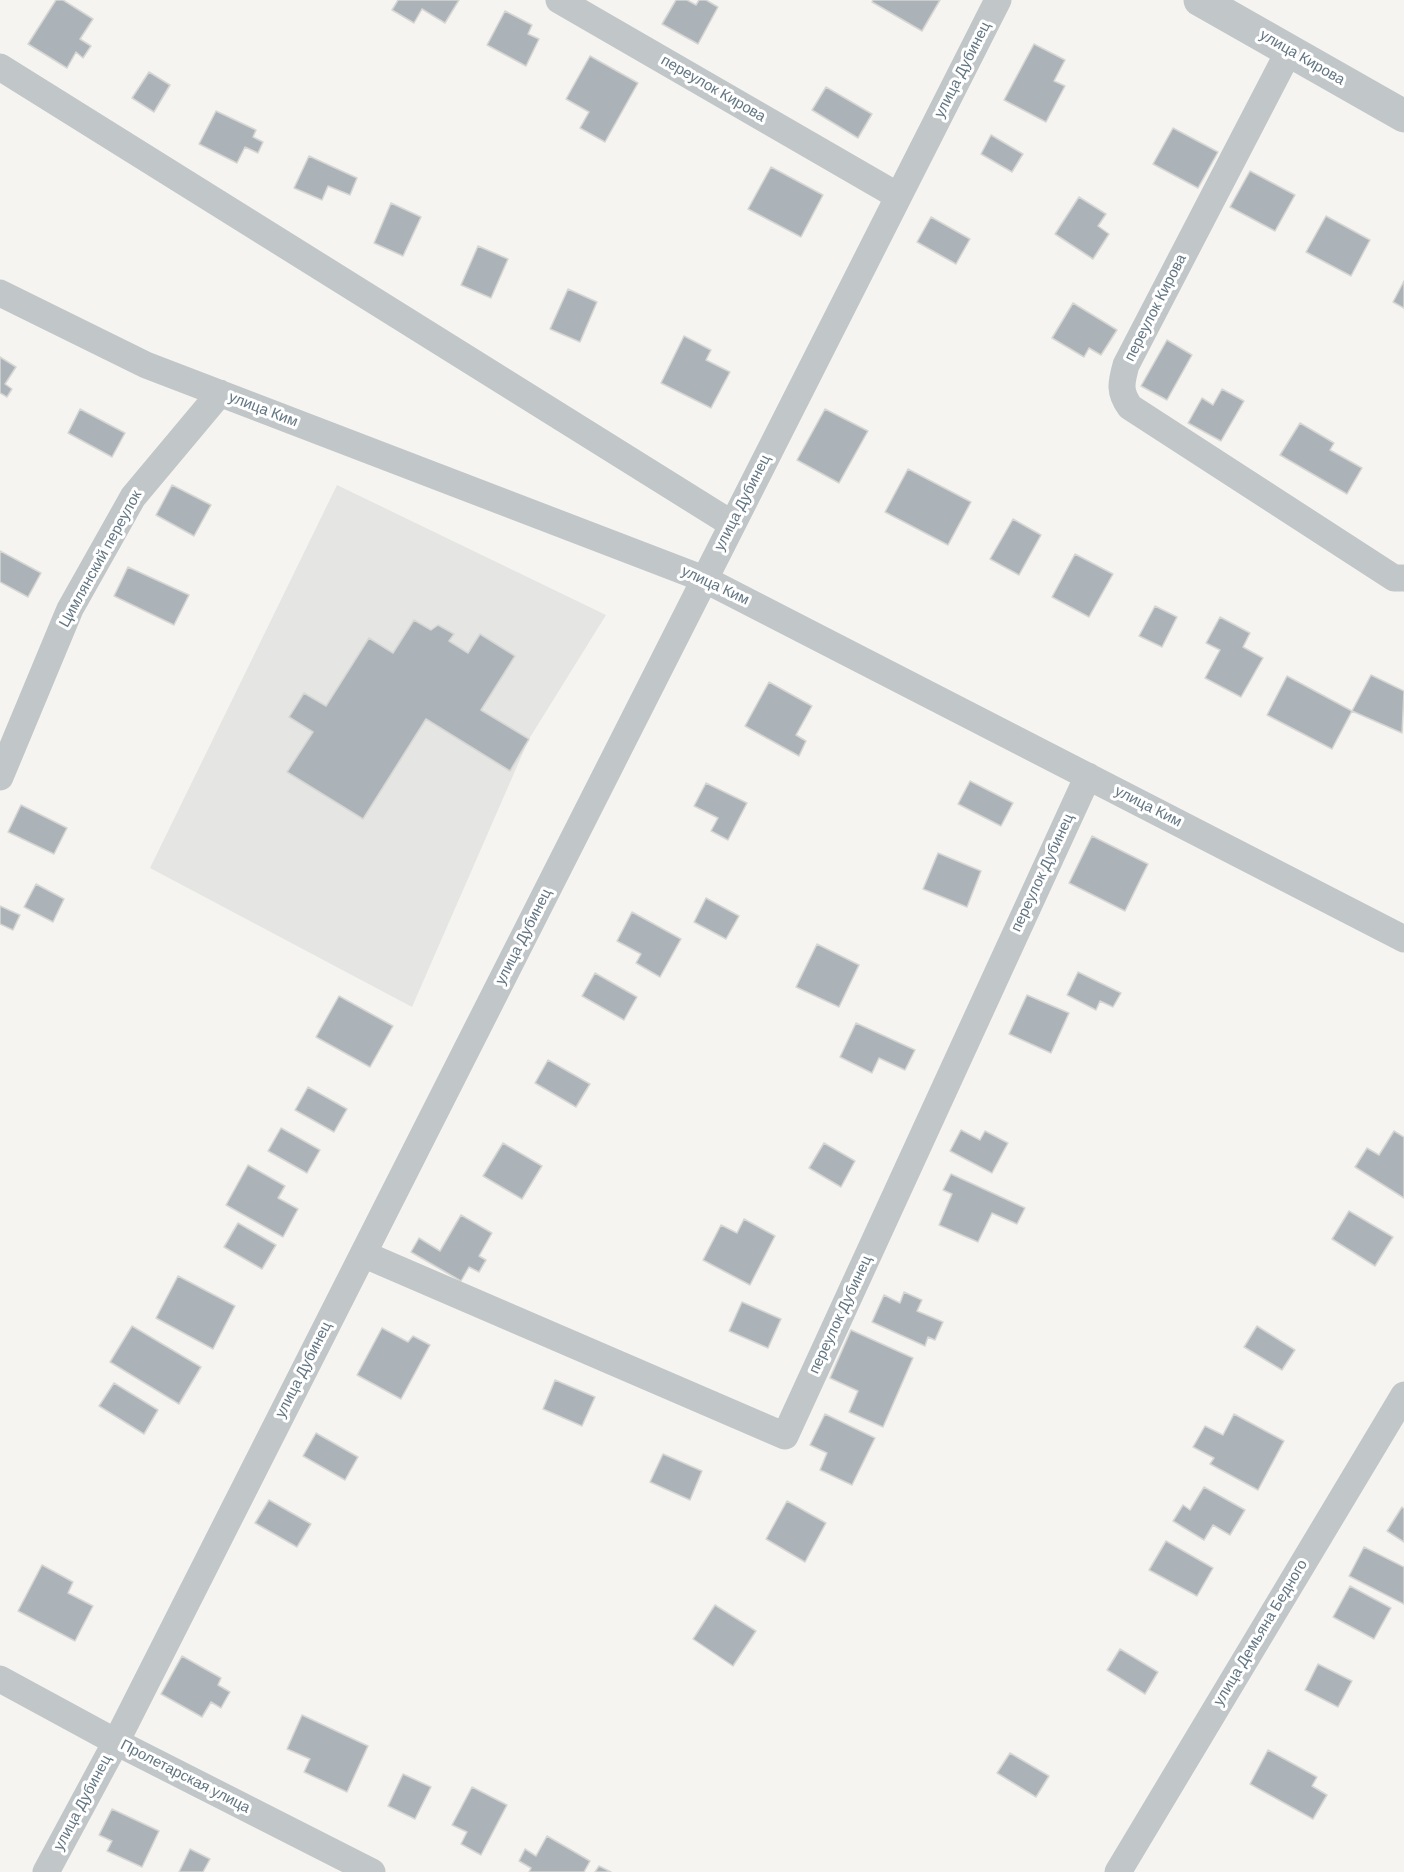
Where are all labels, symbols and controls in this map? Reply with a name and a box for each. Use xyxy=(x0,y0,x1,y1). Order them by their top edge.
street label: улица Дубинец xyxy=(931,19,995,121)
street label: улица Кирова xyxy=(1256,26,1348,90)
street label: переулок Кирова xyxy=(657,52,769,126)
street label: переулок Кирова xyxy=(1121,251,1191,365)
street label: улица Ким xyxy=(226,389,300,431)
street label: улица Дубинец xyxy=(711,452,775,554)
street label: Цимлянский переулок xyxy=(56,487,146,631)
street label: улица Ким xyxy=(678,562,752,610)
street label: улица Ким xyxy=(1112,782,1184,832)
street label: переулок Дубинец xyxy=(1008,811,1078,935)
street label: улица Дубинец xyxy=(492,886,556,988)
street label: переулок Дубинец xyxy=(806,1253,876,1377)
street label: улица Дубинец xyxy=(272,1319,336,1421)
street label: улица Демьяна Бедного xyxy=(1210,1557,1312,1709)
street label: Пролетарская улица xyxy=(117,1736,253,1818)
street label: улица Дубинец xyxy=(50,1752,116,1854)

